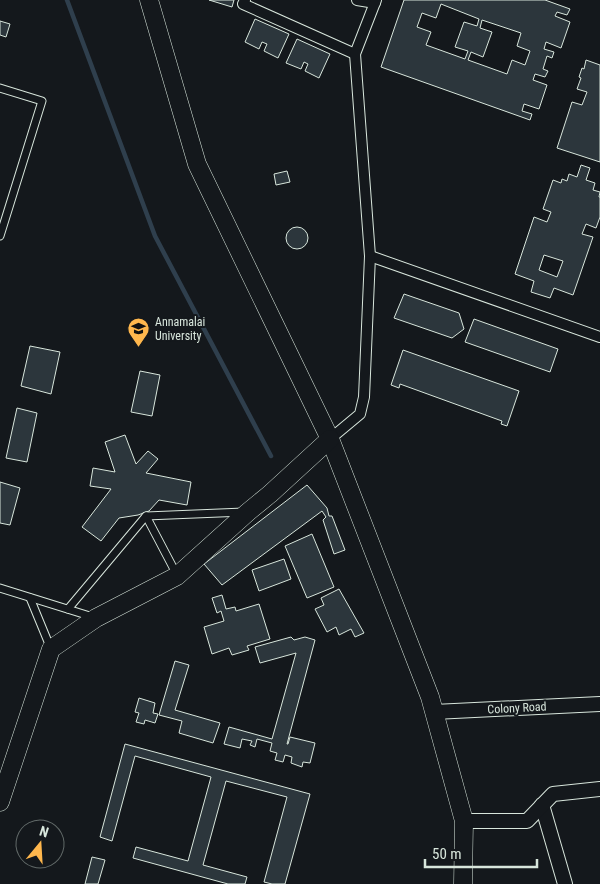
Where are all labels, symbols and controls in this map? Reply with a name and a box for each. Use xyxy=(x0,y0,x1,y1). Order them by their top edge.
place label: Annamalai University xyxy=(155,315,205,343)
school or university icon: Annamalai University xyxy=(127,317,151,348)
street label: Colony Road xyxy=(487,699,547,717)
north arrow xyxy=(15,819,65,869)
text: N xyxy=(37,823,51,841)
scale bar xyxy=(425,836,538,868)
text: 50 m xyxy=(432,845,462,863)

